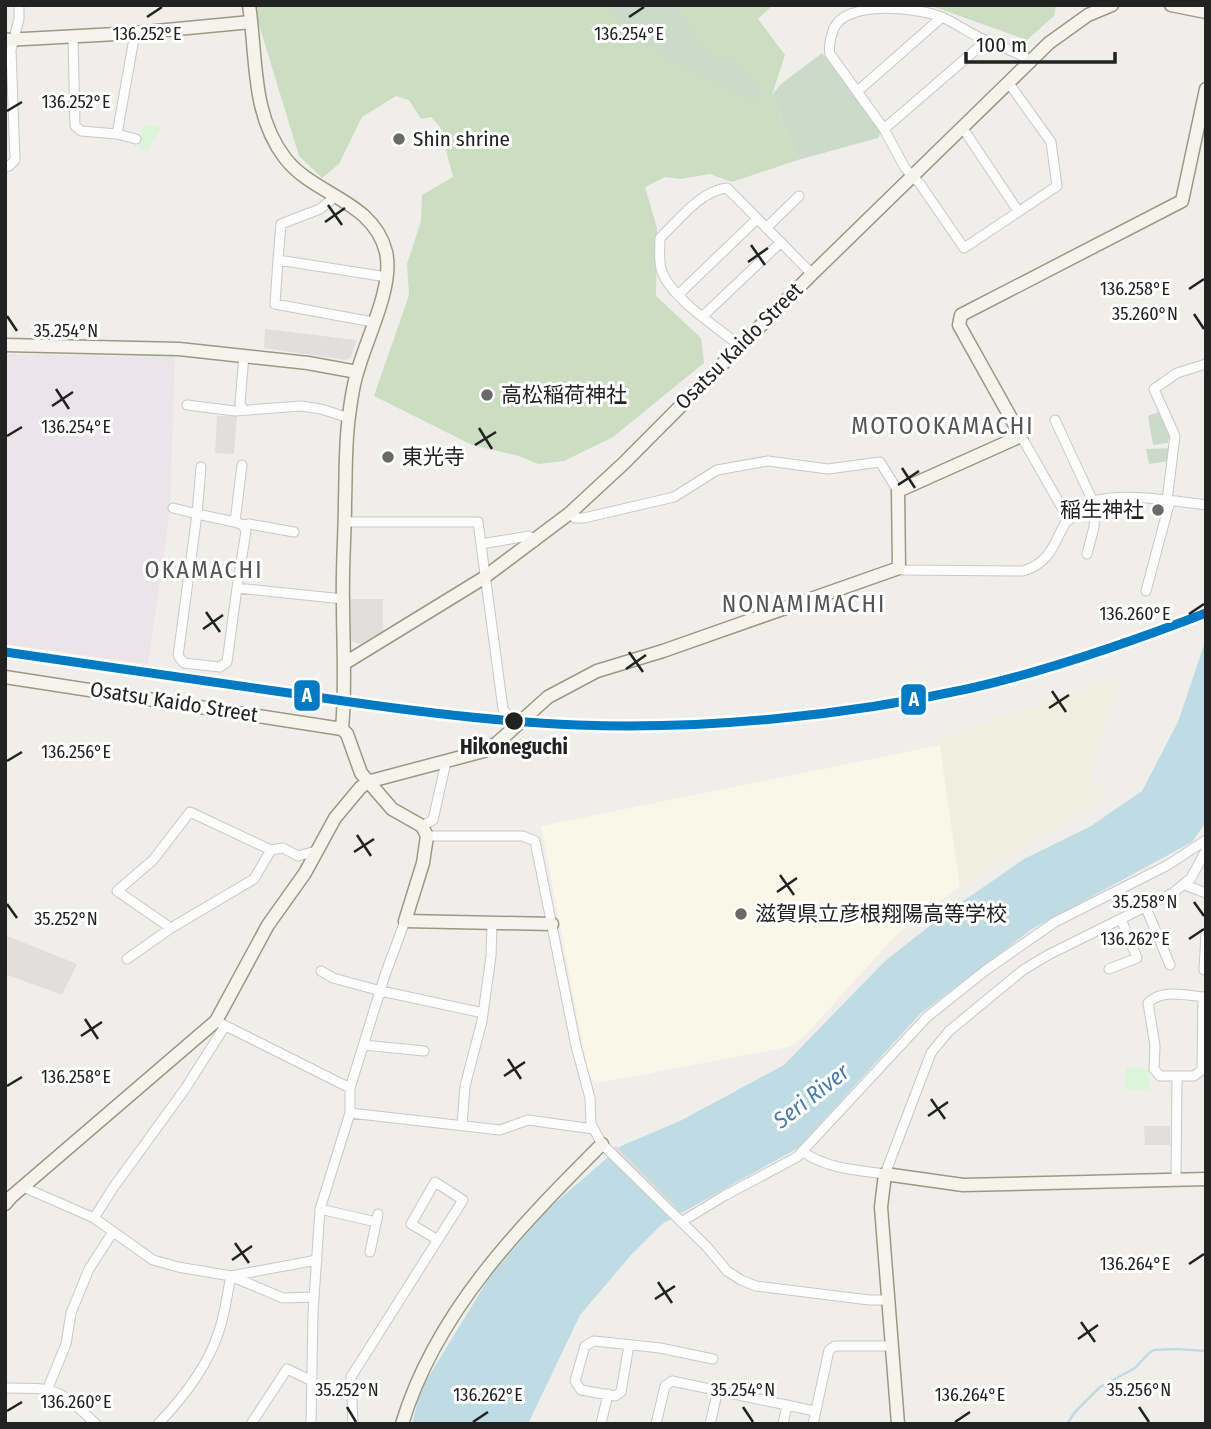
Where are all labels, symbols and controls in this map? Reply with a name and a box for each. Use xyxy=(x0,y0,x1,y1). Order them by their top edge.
scale bar xyxy=(966,21,1115,65)
text: 136.252°E xyxy=(113,23,181,45)
text: 136.254°E xyxy=(594,23,664,45)
text: 100 m xyxy=(976,32,1027,58)
text: 136.252°E xyxy=(42,91,110,113)
place label: Shin shrine xyxy=(413,126,510,152)
marker: Shin shrine xyxy=(391,131,407,147)
street label: Osatsu Kaido Street xyxy=(670,277,808,415)
text: 136.258°E xyxy=(1100,278,1170,300)
text: 35.260°N xyxy=(1112,303,1178,325)
text: 35.254°N xyxy=(34,320,98,342)
place label: 高松稲荷神社 xyxy=(501,382,627,408)
marker: 高松稲荷神社 xyxy=(479,387,495,403)
district label: MOTOOKAMACHI xyxy=(851,412,1035,440)
text: 136.254°E xyxy=(41,416,111,438)
place label: 東光寺 xyxy=(402,444,465,470)
marker: 東光寺 xyxy=(380,449,396,465)
place label: 稲生神社 xyxy=(1060,497,1144,523)
marker: 稲生神社 xyxy=(1150,502,1166,518)
district label: OKAMACHI xyxy=(145,556,263,584)
district label: NONAMIMACHI xyxy=(722,590,886,618)
text: 136.260°E xyxy=(1099,603,1171,625)
street label: Osatsu Kaido Street xyxy=(88,676,260,728)
line badge: A xyxy=(293,679,321,712)
line badge: A xyxy=(900,683,927,716)
text: A xyxy=(301,684,313,707)
text: A xyxy=(908,688,920,711)
marker: Hikoneguchi xyxy=(503,710,525,732)
place label: Hikoneguchi xyxy=(460,734,568,760)
text: 136.256°E xyxy=(41,741,111,763)
text: 35.258°N xyxy=(1113,891,1177,913)
place label: 滋賀県立彦根翔陽高等学校 xyxy=(755,901,1007,927)
marker: 滋賀県立彦根翔陽高等学校 xyxy=(733,906,749,922)
text: 35.252°N xyxy=(34,908,98,930)
text: 136.262°E xyxy=(1100,928,1170,950)
water label: Seri River xyxy=(767,1057,855,1135)
text: 136.258°E xyxy=(41,1066,111,1088)
text: 136.264°E xyxy=(1100,1253,1170,1275)
text: 35.252°N xyxy=(315,1379,379,1401)
text: 35.254°N xyxy=(711,1379,775,1401)
text: 35.256°N xyxy=(1107,1379,1171,1401)
text: 136.262°E xyxy=(453,1384,523,1406)
text: 136.264°E xyxy=(935,1384,1005,1406)
text: 136.260°E xyxy=(40,1391,112,1413)

